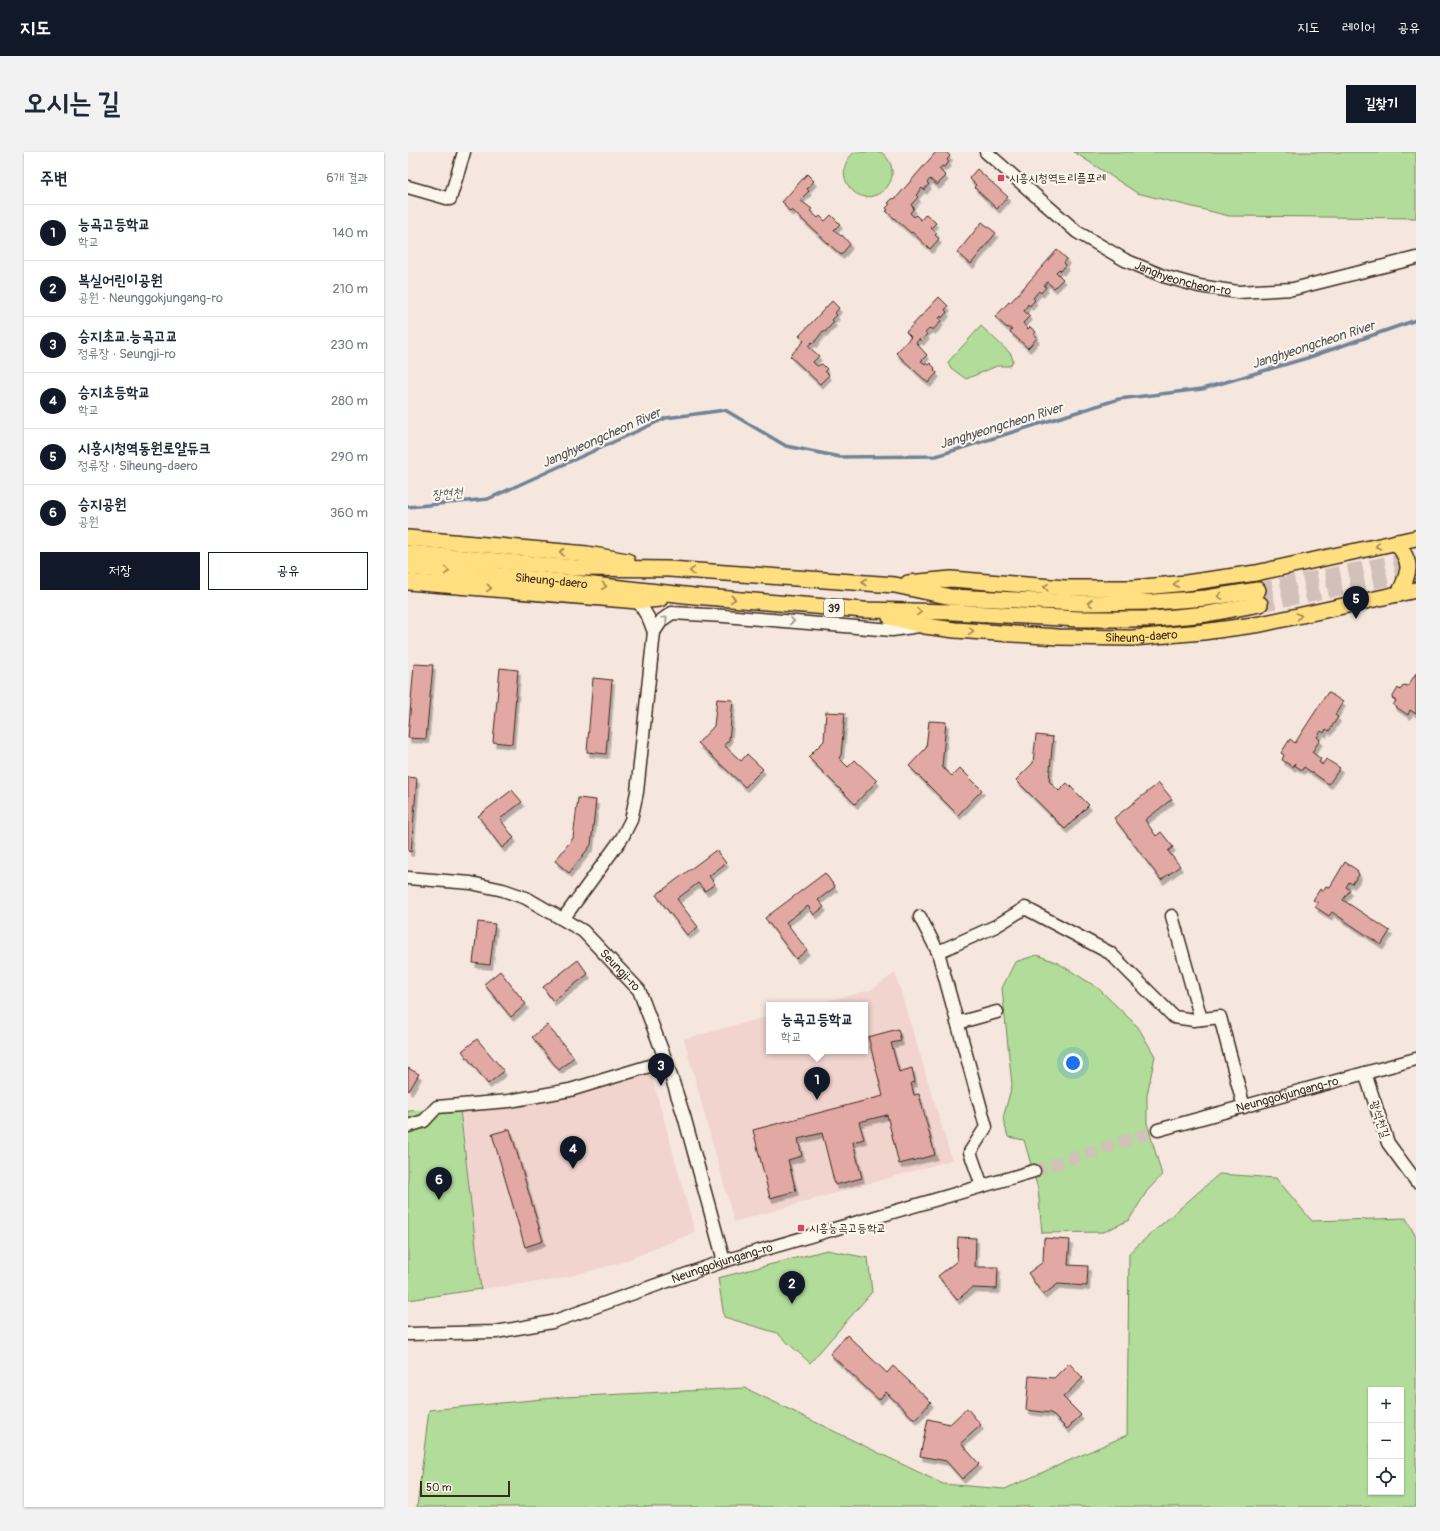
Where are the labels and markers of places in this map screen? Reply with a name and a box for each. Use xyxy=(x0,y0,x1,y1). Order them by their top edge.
place label: 시흥시청역트리플포레 xyxy=(1009,171,1106,186)
marker: 시흥시청역트리플포레 xyxy=(996,173,1006,183)
pin: 5 xyxy=(1343,586,1369,619)
pin: 3 xyxy=(648,1053,674,1086)
pin: 1 xyxy=(804,1067,830,1100)
pin: 4 xyxy=(560,1136,586,1169)
pin: 6 xyxy=(426,1167,452,1200)
place label: 시흥능곡고등학교 xyxy=(809,1221,886,1236)
marker: 시흥능곡고등학교 xyxy=(796,1223,806,1233)
pin: 2 xyxy=(779,1271,805,1304)

